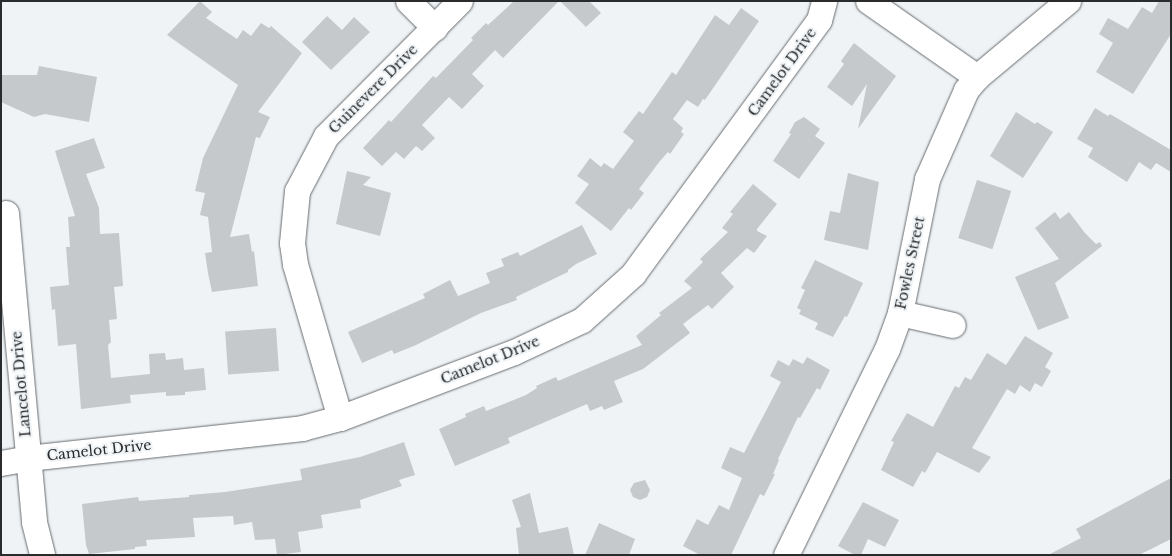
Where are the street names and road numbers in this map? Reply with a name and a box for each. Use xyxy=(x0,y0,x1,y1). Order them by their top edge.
street label: Camelot Drive xyxy=(744,25,820,119)
street label: Guinevere Drive xyxy=(325,41,421,137)
street label: Fowles Street xyxy=(892,215,928,311)
street label: Lancelot Drive xyxy=(8,330,34,438)
street label: Camelot Drive xyxy=(438,333,542,387)
street label: Camelot Drive xyxy=(46,436,152,464)

